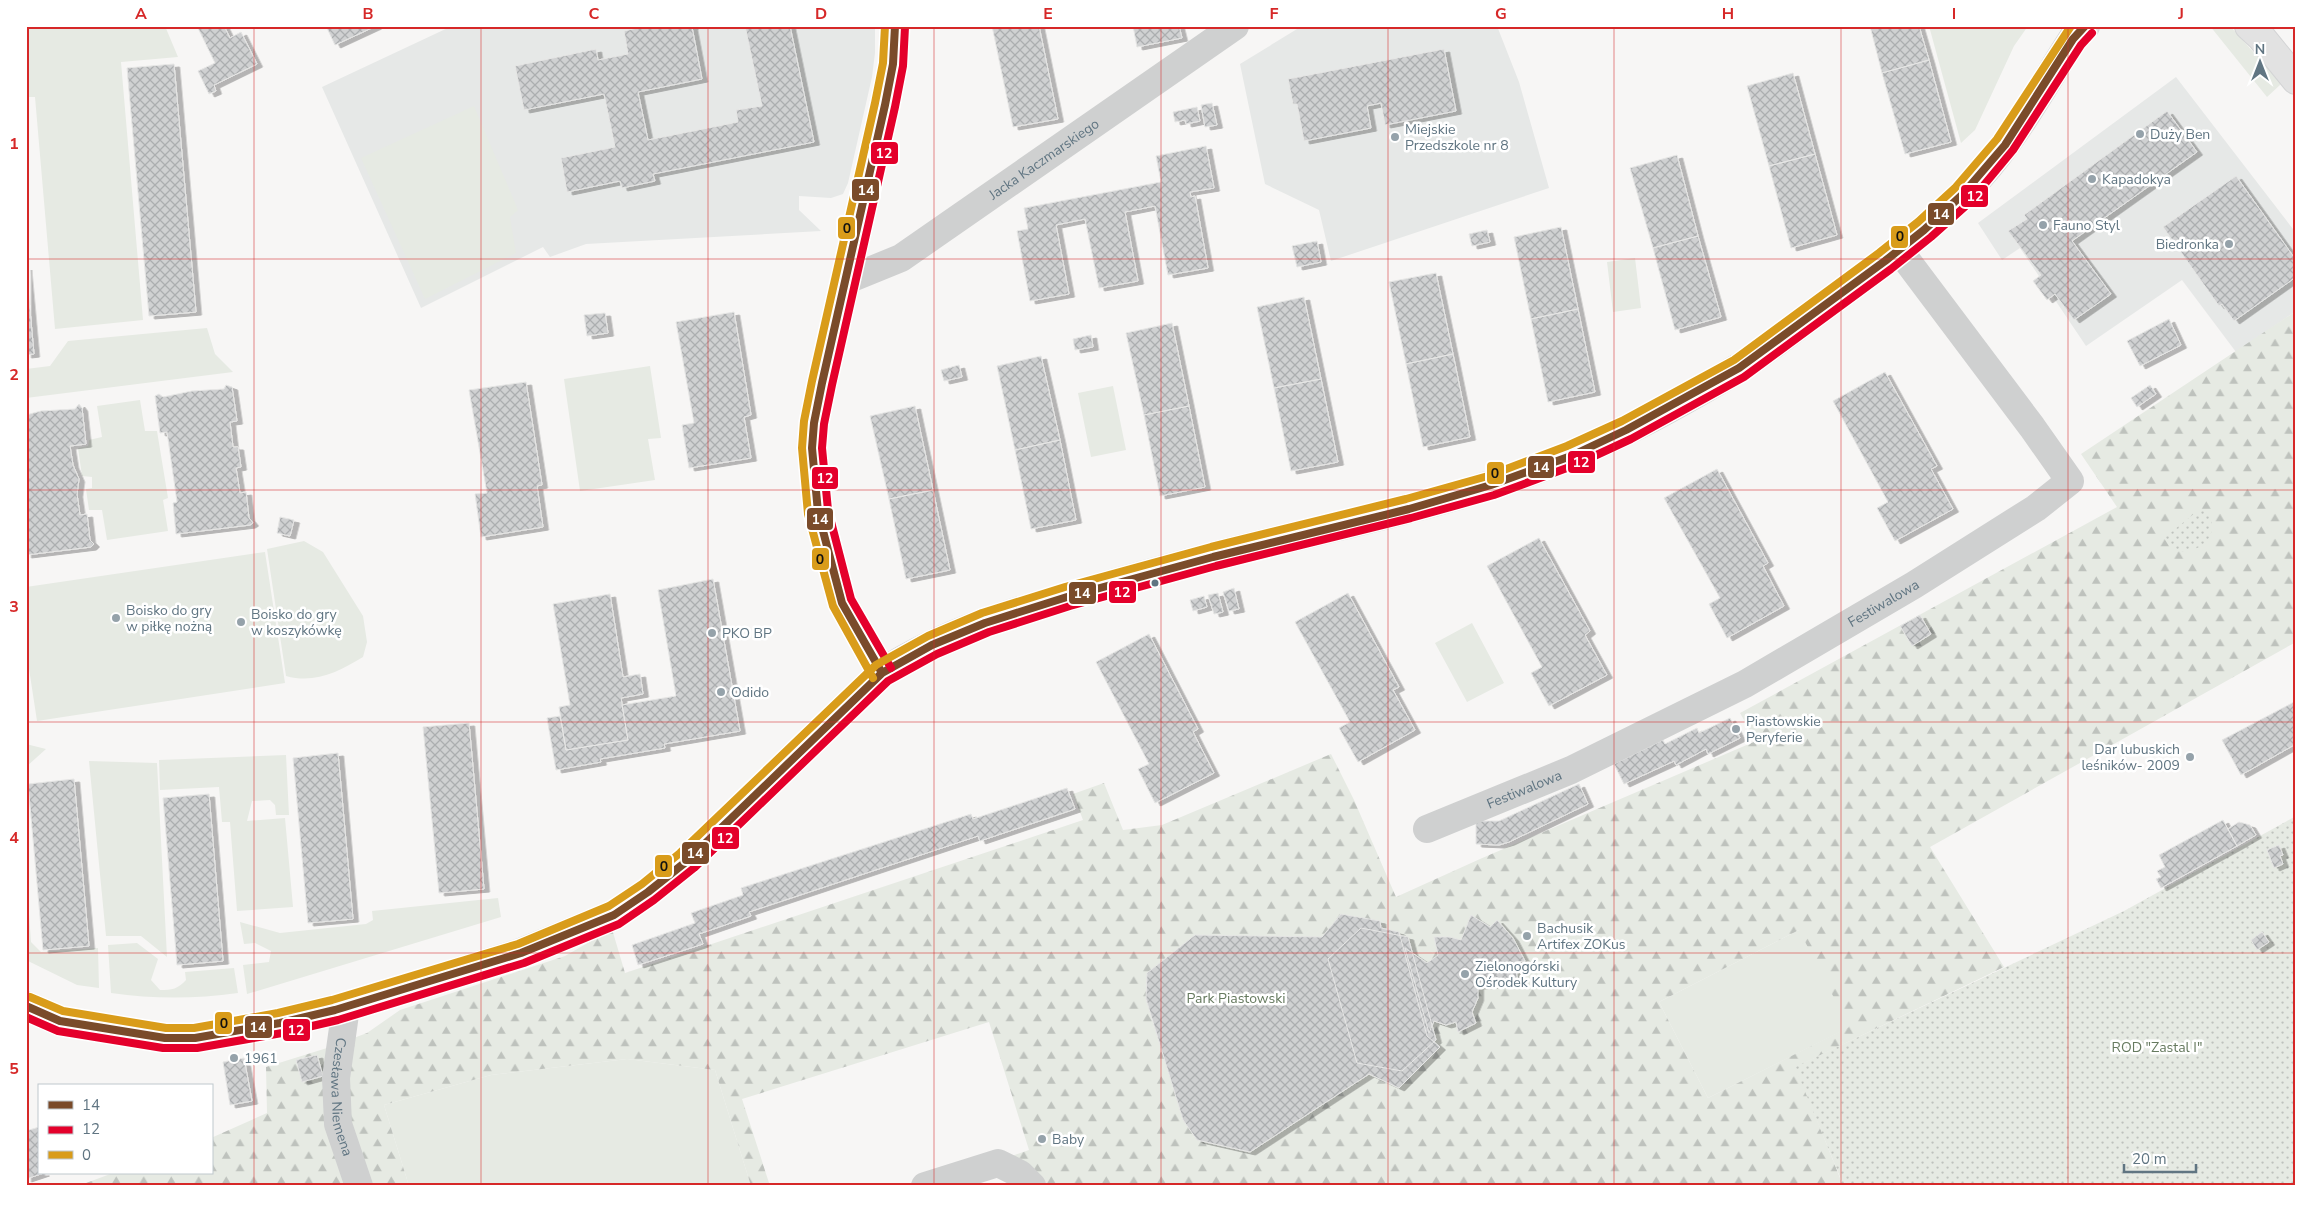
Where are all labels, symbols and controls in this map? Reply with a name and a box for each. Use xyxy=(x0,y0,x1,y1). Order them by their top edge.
text: A xyxy=(135,3,147,25)
text: B xyxy=(362,3,374,25)
text: C xyxy=(589,3,600,25)
text: D xyxy=(815,3,827,25)
text: E xyxy=(1043,3,1053,25)
text: F xyxy=(1270,3,1279,25)
text: G xyxy=(1495,3,1507,25)
text: H xyxy=(1722,3,1734,25)
text: I xyxy=(1952,3,1956,25)
text: J xyxy=(2177,3,2184,25)
north arrow xyxy=(2234,38,2284,88)
text: N xyxy=(2255,40,2265,59)
street label: Jacka Kaczmarskiego xyxy=(984,114,1103,205)
place label: Miejskie Przedszkole nr 8 xyxy=(1405,120,1509,155)
place label: Duży Ben xyxy=(2150,125,2210,144)
marker: Duży Ben xyxy=(2134,128,2146,140)
marker: Miejskie Przedszkole nr 8 xyxy=(1389,131,1401,143)
text: 1 xyxy=(9,133,19,155)
line badge: 12 xyxy=(870,141,899,165)
text: 12 xyxy=(876,144,892,163)
place label: Kapadokya xyxy=(2102,170,2171,189)
marker: Kapadokya xyxy=(2086,173,2098,185)
line badge: 14 xyxy=(851,178,880,202)
text: 14 xyxy=(858,181,875,200)
line badge: 12 xyxy=(1960,184,1989,208)
text: 12 xyxy=(1967,187,1983,206)
line badge: 14 xyxy=(1927,202,1955,226)
text: 14 xyxy=(1933,205,1950,224)
line badge: 0 xyxy=(837,216,856,240)
place label: Fauno Styl xyxy=(2053,216,2121,235)
text: 0 xyxy=(843,219,851,238)
marker: Fauno Styl xyxy=(2037,219,2049,231)
line badge: 0 xyxy=(1890,225,1909,249)
text: 0 xyxy=(1896,227,1904,246)
place label: Biedronka xyxy=(2156,235,2219,254)
marker: Biedronka xyxy=(2223,238,2235,250)
text: 2 xyxy=(9,364,19,386)
line badge: 12 xyxy=(1567,450,1596,474)
text: 12 xyxy=(1573,453,1589,472)
line badge: 14 xyxy=(1527,455,1555,479)
text: 14 xyxy=(1533,458,1550,477)
line badge: 0 xyxy=(1486,461,1505,485)
text: 0 xyxy=(1491,464,1499,483)
line badge: 12 xyxy=(811,466,839,490)
text: 12 xyxy=(817,469,833,488)
line badge: 14 xyxy=(806,507,834,531)
text: 14 xyxy=(812,510,829,529)
line badge: 0 xyxy=(811,547,830,571)
text: 0 xyxy=(816,550,824,569)
street label: Festiwalowa xyxy=(1844,575,1923,632)
unlabelled marker xyxy=(1150,578,1160,588)
line badge: 12 xyxy=(1108,580,1137,604)
line badge: 14 xyxy=(1068,581,1097,605)
text: 12 xyxy=(1114,583,1130,602)
text: 14 xyxy=(1074,584,1091,603)
text: 3 xyxy=(9,596,19,618)
place label: Boisko do gry w piłkę nożną xyxy=(126,601,213,636)
place label: Boisko do gry w koszykówkę xyxy=(251,605,342,640)
marker: Boisko do gry w piłkę nożną xyxy=(110,612,122,624)
marker: Boisko do gry w koszykówkę xyxy=(235,616,247,628)
place label: PKO BP xyxy=(722,624,772,643)
marker: PKO BP xyxy=(706,627,718,639)
place label: Odido xyxy=(731,683,769,702)
marker: Odido xyxy=(715,686,727,698)
place label: Piastowskie Peryferie xyxy=(1746,712,1821,747)
marker: Piastowskie Peryferie xyxy=(1730,723,1742,735)
place label: Dar lubuskich leśników- 2009 xyxy=(2081,740,2180,775)
marker: Dar lubuskich leśników- 2009 xyxy=(2184,751,2196,763)
street label: Festiwalowa xyxy=(1484,766,1565,814)
line badge: 12 xyxy=(711,826,740,850)
text: 4 xyxy=(9,827,19,849)
text: 12 xyxy=(717,829,733,848)
line badge: 14 xyxy=(681,841,710,865)
text: 14 xyxy=(687,844,704,863)
line badge: 0 xyxy=(654,854,673,878)
text: 0 xyxy=(660,857,668,876)
place label: Bachusik Artifex ZOKus xyxy=(1537,919,1626,954)
marker: Bachusik Artifex ZOKus xyxy=(1521,930,1533,942)
place label: Zielonogórski Ośrodek Kultury xyxy=(1475,957,1578,992)
marker: Zielonogórski Ośrodek Kultury xyxy=(1459,968,1471,980)
park label: Park Piastowski xyxy=(1187,989,1285,1008)
line badge: 0 xyxy=(214,1011,233,1035)
text: 0 xyxy=(220,1014,228,1033)
line badge: 14 xyxy=(244,1015,273,1039)
text: 14 xyxy=(250,1018,267,1037)
line badge: 12 xyxy=(282,1018,311,1042)
text: 12 xyxy=(288,1021,304,1040)
street label: Czesława Niemena xyxy=(326,1036,357,1159)
park label: ROD "Zastal I" xyxy=(2112,1038,2202,1057)
place label: 1961 xyxy=(244,1049,278,1068)
marker: 1961 xyxy=(228,1052,240,1064)
text: 5 xyxy=(9,1058,19,1080)
legend xyxy=(38,1084,212,1174)
text: 14 xyxy=(82,1095,100,1115)
text: 12 xyxy=(82,1119,100,1139)
place label: Baby xyxy=(1052,1130,1085,1149)
marker: Baby xyxy=(1036,1133,1048,1145)
scale bar xyxy=(2124,1142,2197,1174)
text: 0 xyxy=(82,1145,91,1165)
text: 20 m xyxy=(2132,1149,2167,1169)

